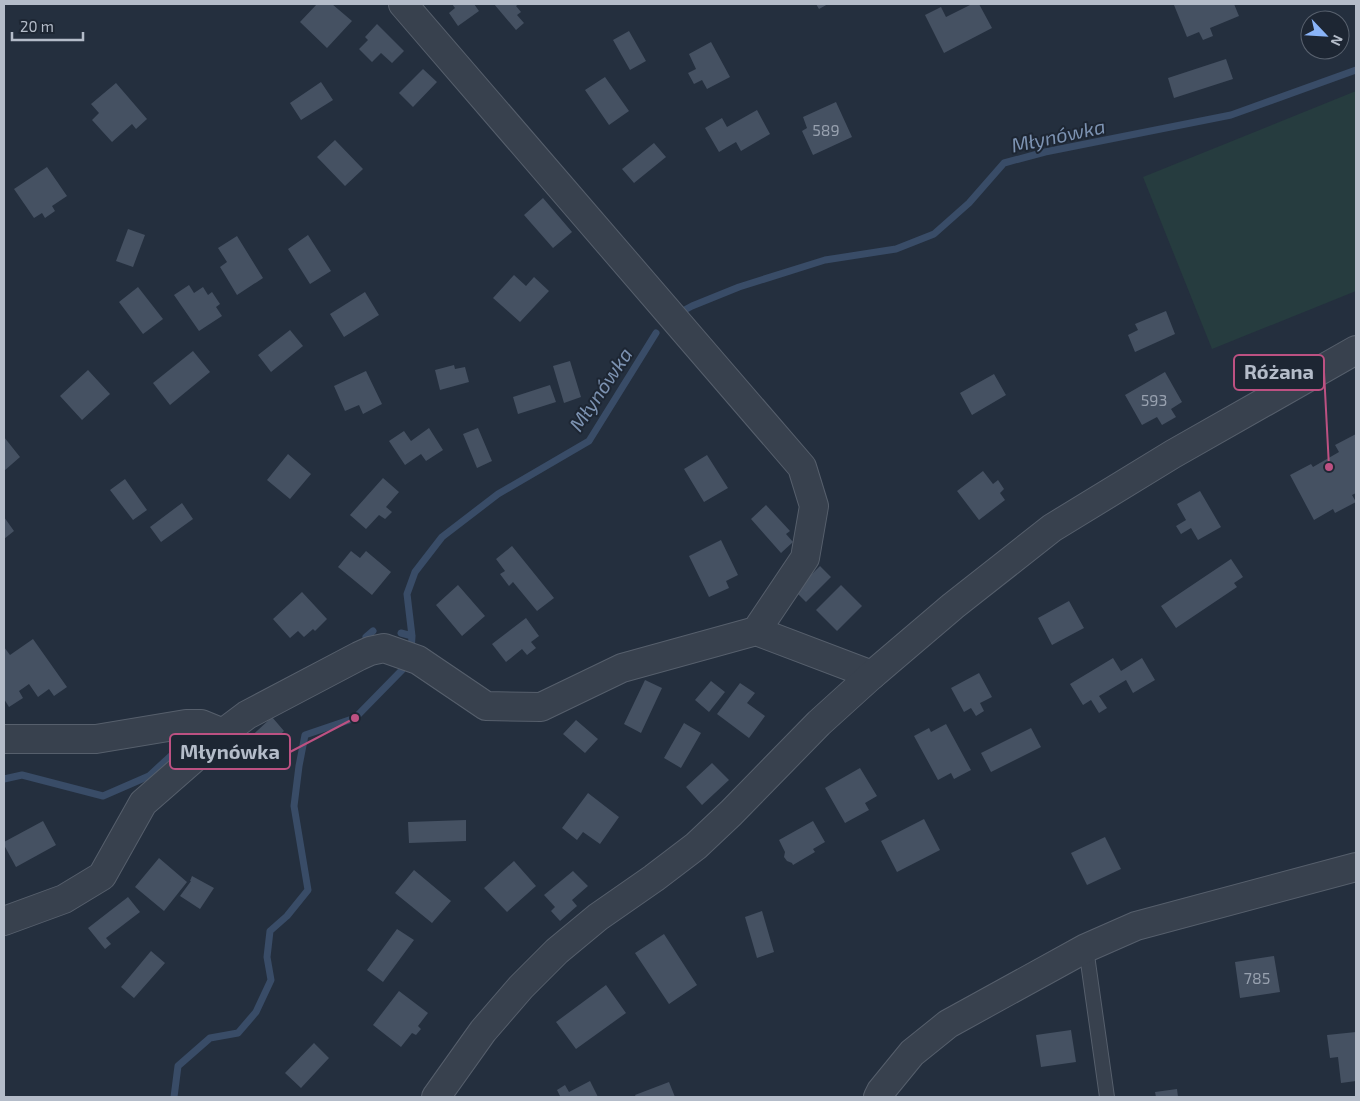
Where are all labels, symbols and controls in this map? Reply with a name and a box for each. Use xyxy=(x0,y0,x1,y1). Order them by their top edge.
scale bar xyxy=(12,10,84,42)
north arrow xyxy=(1300,10,1350,60)
text: 20 m xyxy=(20,17,54,35)
text: N xyxy=(1327,33,1347,49)
water label: Młynówka xyxy=(1009,113,1107,158)
house number: 589 xyxy=(812,120,840,139)
water label: Młynówka xyxy=(563,343,638,436)
callout: Różana xyxy=(1234,355,1324,390)
text: Różana xyxy=(1244,359,1314,383)
house number: 593 xyxy=(1141,390,1167,409)
callout: Młynówka xyxy=(170,734,290,769)
text: Młynówka xyxy=(180,739,280,764)
house number: 785 xyxy=(1244,968,1270,987)

